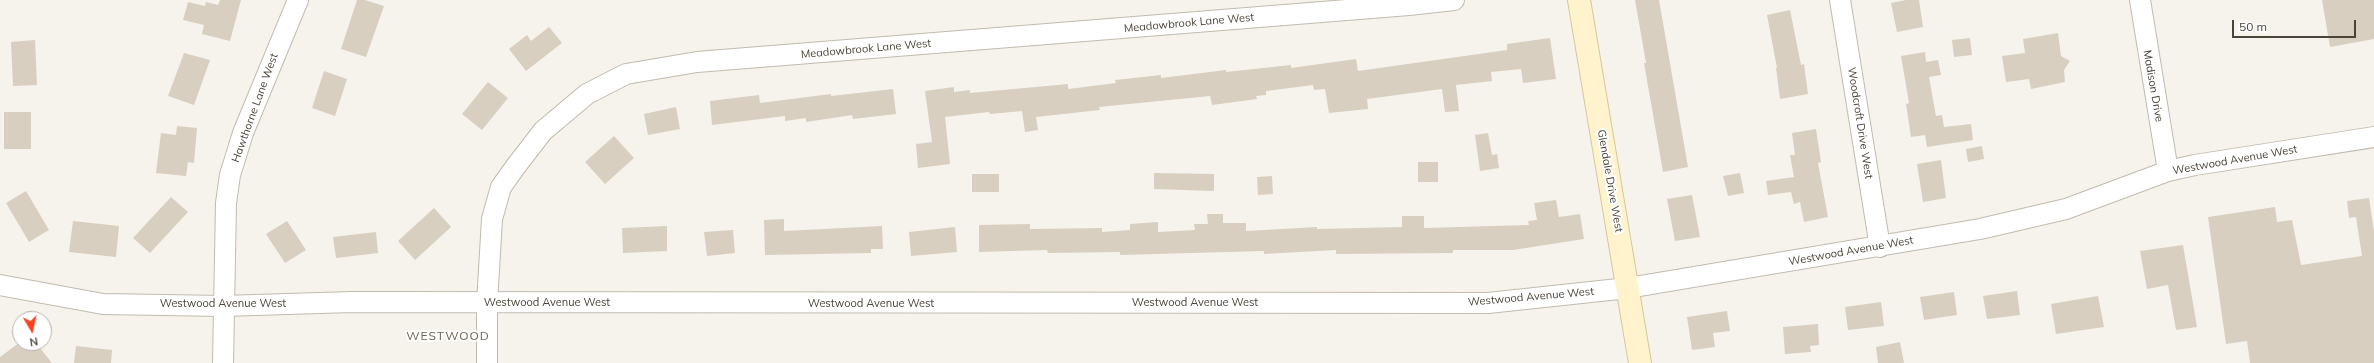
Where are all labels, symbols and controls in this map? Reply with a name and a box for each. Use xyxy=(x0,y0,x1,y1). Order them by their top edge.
street label: Meadowbrook Lane West xyxy=(1123,11,1255,35)
scale bar xyxy=(2234,12,2358,38)
text: 50 m xyxy=(2239,19,2267,34)
street label: Meadowbrook Lane West xyxy=(800,37,932,61)
street label: Madison Drive xyxy=(2140,49,2166,123)
street label: Hawthorne Lane West xyxy=(229,52,281,164)
street label: Woodcroft Drive West xyxy=(1845,66,1875,180)
street label: Glendale Drive West xyxy=(1594,129,1626,233)
street label: Westwood Avenue West xyxy=(2172,143,2298,177)
street label: Westwood Avenue West xyxy=(1788,234,1914,268)
street label: Westwood Avenue West xyxy=(1467,285,1595,309)
street label: Westwood Avenue West xyxy=(484,296,610,310)
street label: Westwood Avenue West xyxy=(1132,296,1258,310)
street label: Westwood Avenue West xyxy=(160,297,286,311)
street label: Westwood Avenue West xyxy=(808,297,934,311)
north arrow xyxy=(12,311,52,351)
district label: WESTWOOD xyxy=(406,329,490,343)
text: N xyxy=(29,334,39,349)

